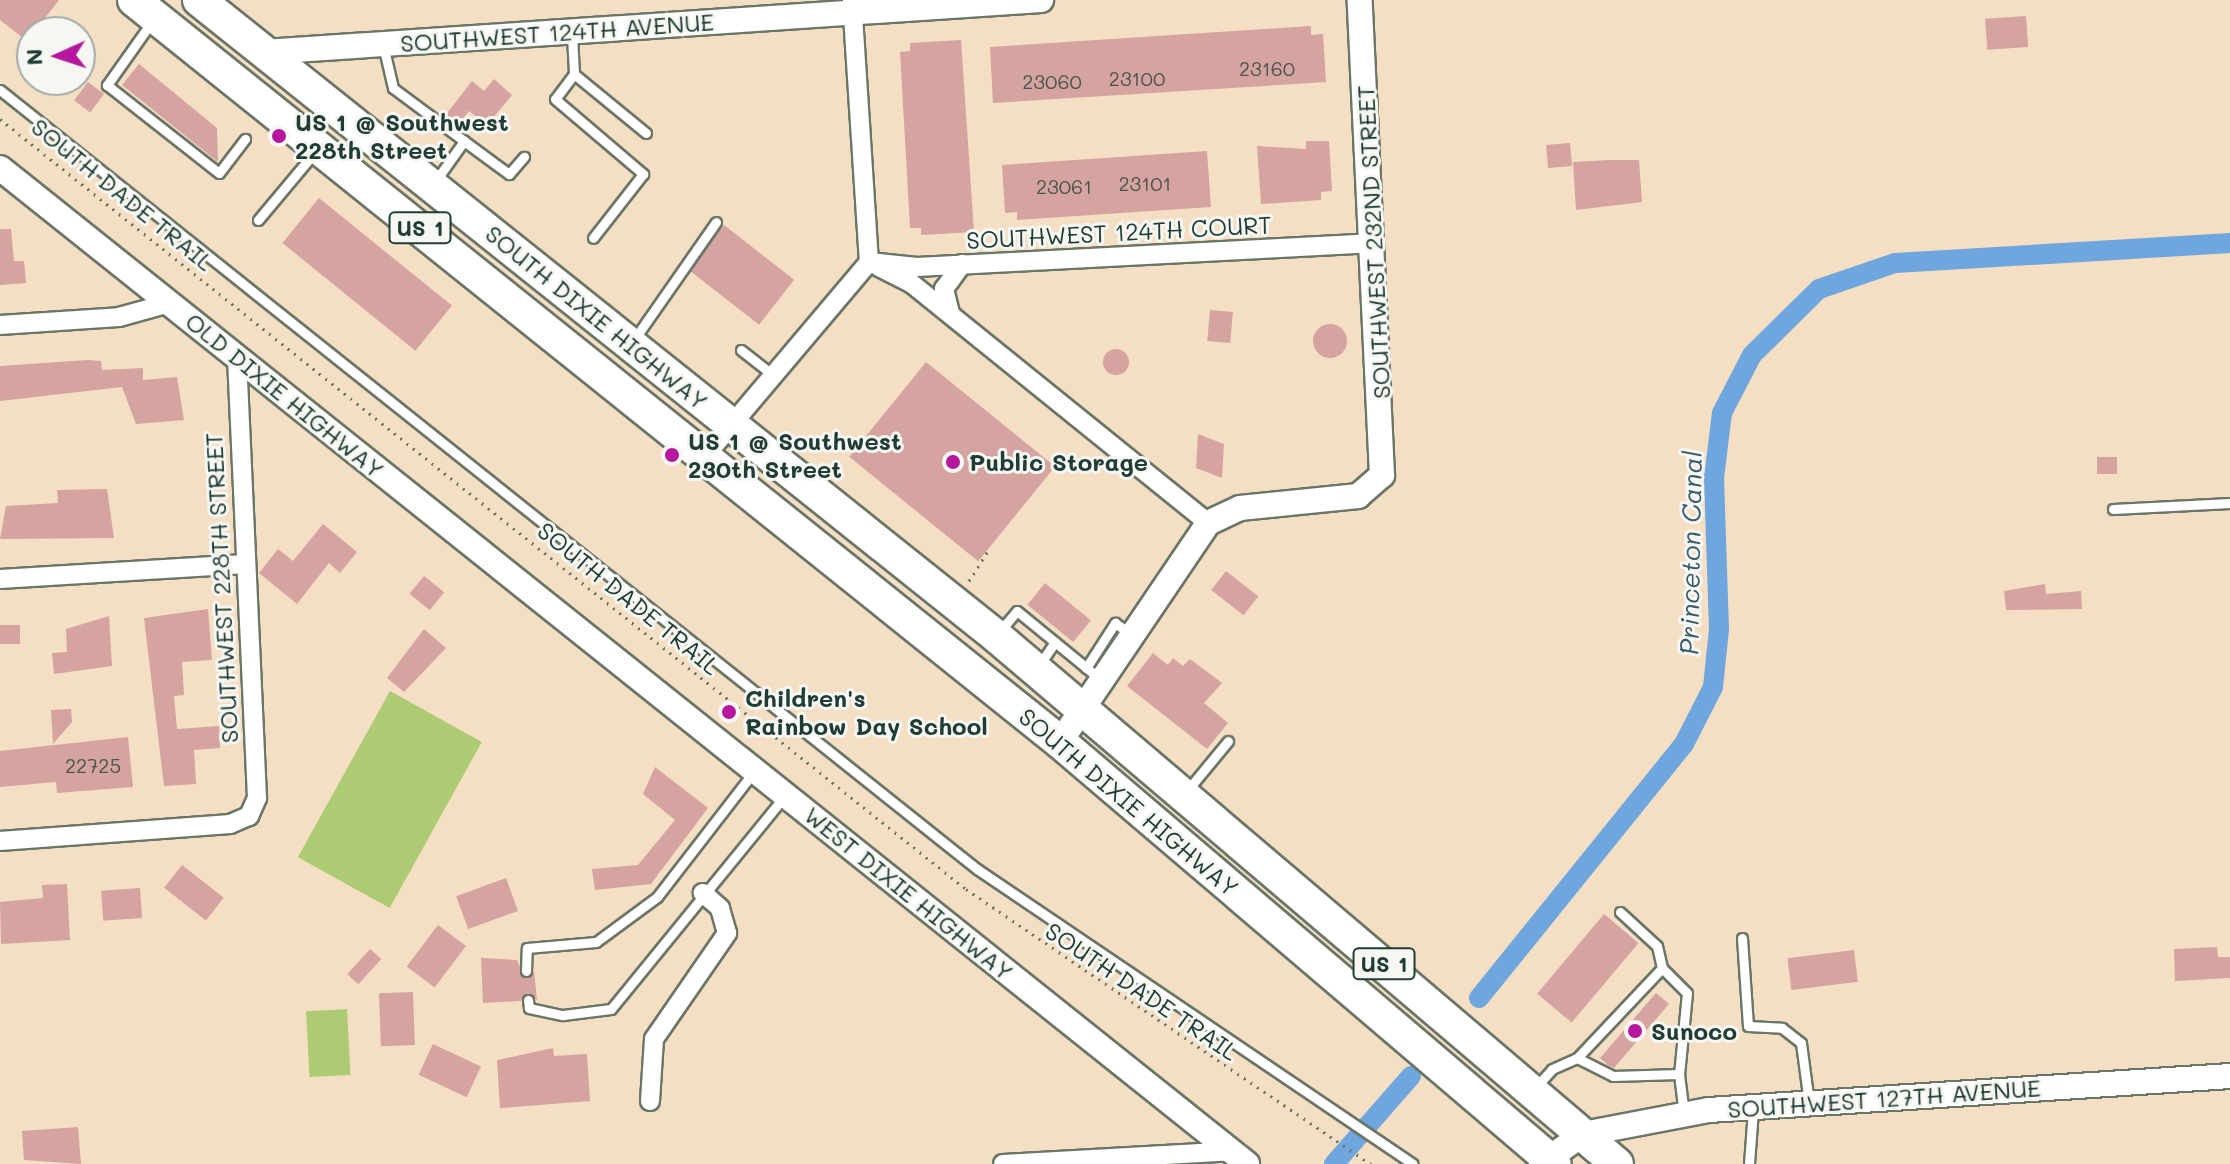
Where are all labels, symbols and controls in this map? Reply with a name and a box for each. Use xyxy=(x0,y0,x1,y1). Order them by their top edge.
street label: SOUTHWEST 124TH AVENUE xyxy=(399,7,715,57)
north arrow xyxy=(16,16,96,96)
text: N xyxy=(19,48,48,66)
house number: 23160 xyxy=(1239,56,1295,80)
house number: 23100 xyxy=(1109,66,1165,90)
house number: 23060 xyxy=(1022,69,1082,93)
street label: SOUTHWEST 232ND STREET xyxy=(1350,84,1396,400)
place label: US 1 @ Southwest 228th Street xyxy=(295,108,509,164)
street label: SOUTH DADE TRAIL xyxy=(26,112,220,276)
marker: US 1 @ Southwest 228th Street xyxy=(270,127,288,145)
house number: 23101 xyxy=(1118,171,1172,195)
house number: 23061 xyxy=(1036,174,1092,198)
road number: US 1 xyxy=(388,210,452,246)
street label: SOUTHWEST 124TH COURT xyxy=(966,210,1272,254)
street label: SOUTH DIXIE HIGHWAY xyxy=(480,218,714,416)
street label: OLD DIXIE HIGHWAY xyxy=(180,306,390,484)
place label: US 1 @ Southwest 230th Street xyxy=(688,427,902,483)
street label: SOUTHWEST 228TH STREET xyxy=(198,432,244,744)
marker: US 1 @ Southwest 230th Street xyxy=(663,446,681,464)
place label: Public Storage xyxy=(969,448,1148,476)
water label: Princeton Canal xyxy=(1674,451,1708,655)
marker: Public Storage xyxy=(944,453,962,471)
street label: SOUTH DADE TRAIL xyxy=(532,516,726,680)
place label: Children's Rainbow Day School xyxy=(745,684,988,740)
street label: SOUTH DIXIE HIGHWAY xyxy=(1013,702,1245,902)
marker: Children's Rainbow Day School xyxy=(720,703,738,721)
house number: 22725 xyxy=(65,753,121,777)
street label: WEST DIXIE HIGHWAY xyxy=(799,800,1019,986)
street label: SOUTH DADE TRAIL xyxy=(1040,916,1244,1066)
road number: US 1 xyxy=(1352,946,1416,982)
place label: Sunoco xyxy=(1651,1017,1737,1045)
marker: Sunoco xyxy=(1626,1022,1644,1040)
street label: SOUTHWEST 127TH AVENUE xyxy=(1727,1073,2041,1123)

